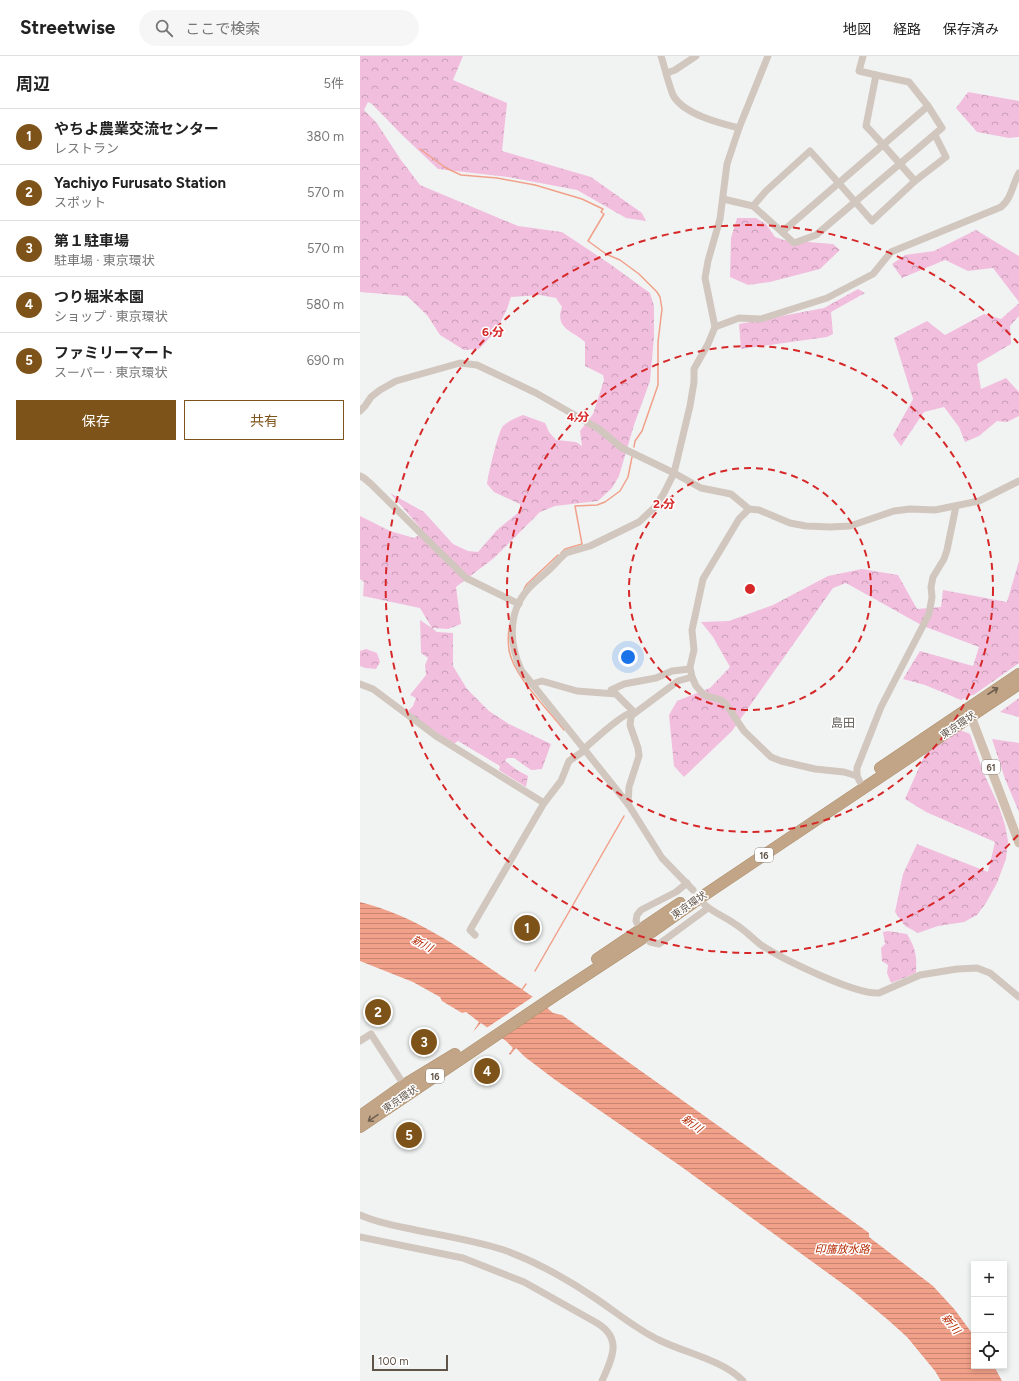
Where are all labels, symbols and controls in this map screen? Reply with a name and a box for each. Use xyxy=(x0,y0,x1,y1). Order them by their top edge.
search box xyxy=(139,10,419,46)
text: Streetwise xyxy=(20,16,115,39)
icon: search xyxy=(153,17,175,39)
text: ここで検索 xyxy=(185,20,260,38)
text: 地図 xyxy=(843,21,871,38)
text: 経路 xyxy=(893,21,921,38)
text: 保存済み xyxy=(943,21,999,38)
text: 周辺 xyxy=(16,74,50,94)
text: 5件 xyxy=(324,76,344,91)
text: やちよ農業交流センター xyxy=(54,120,219,138)
text: 1 xyxy=(26,129,32,144)
text: 380 m xyxy=(306,129,344,144)
text: レストラン xyxy=(54,141,119,156)
text: Yachiyo Furusato Station xyxy=(54,174,226,192)
text: 2 xyxy=(25,185,33,200)
text: 570 m xyxy=(307,185,344,200)
text: スポット xyxy=(54,195,106,210)
text: 第１駐車場 xyxy=(54,232,129,250)
text: 3 xyxy=(25,241,33,256)
text: 570 m xyxy=(307,241,344,256)
text: 駐車場 · 東京環状 xyxy=(54,253,155,268)
text: つり堀米本園 xyxy=(54,288,144,306)
text: 4 xyxy=(25,297,33,312)
text: 580 m xyxy=(306,297,344,312)
text: ショップ · 東京環状 xyxy=(54,309,168,324)
text: 6 分 xyxy=(482,325,504,339)
text: ファミリーマート xyxy=(54,344,174,362)
text: 5 xyxy=(25,353,33,368)
text: 690 m xyxy=(307,353,344,368)
text: スーパー · 東京環状 xyxy=(54,365,168,380)
button: 保存 xyxy=(16,400,176,440)
button: 共有 xyxy=(184,400,344,440)
text: 4 分 xyxy=(567,410,589,424)
text: 2 分 xyxy=(653,497,675,511)
centre of rings xyxy=(743,582,757,596)
your location xyxy=(618,647,638,667)
one-way arrow xyxy=(987,687,998,695)
street label: 東京環状 xyxy=(938,708,978,742)
district label: 島田 xyxy=(831,716,855,730)
road number: 61 xyxy=(982,760,1000,774)
road number: 16 xyxy=(755,848,773,862)
street label: 東京環状 xyxy=(669,888,709,922)
pin: 1 xyxy=(514,913,540,943)
water label: 新川 xyxy=(409,933,436,955)
pin: 2 xyxy=(365,997,391,1027)
pin: 3 xyxy=(411,1027,437,1057)
pin: 4 xyxy=(474,1056,500,1086)
road number: 16 xyxy=(426,1069,444,1083)
street label: 東京環状 xyxy=(380,1082,420,1116)
water label: 新川 xyxy=(679,1112,706,1136)
one-way arrow xyxy=(368,1114,379,1122)
pin: 5 xyxy=(396,1120,422,1150)
water label: 印旛放水路 xyxy=(815,1243,870,1256)
map controls xyxy=(971,1261,1007,1369)
button: + xyxy=(971,1261,1007,1297)
button: − xyxy=(971,1297,1007,1333)
water label: 新川 xyxy=(939,1311,964,1337)
button: locate xyxy=(971,1333,1007,1369)
scale bar xyxy=(372,1353,448,1372)
text: 100 m xyxy=(378,1355,409,1368)

